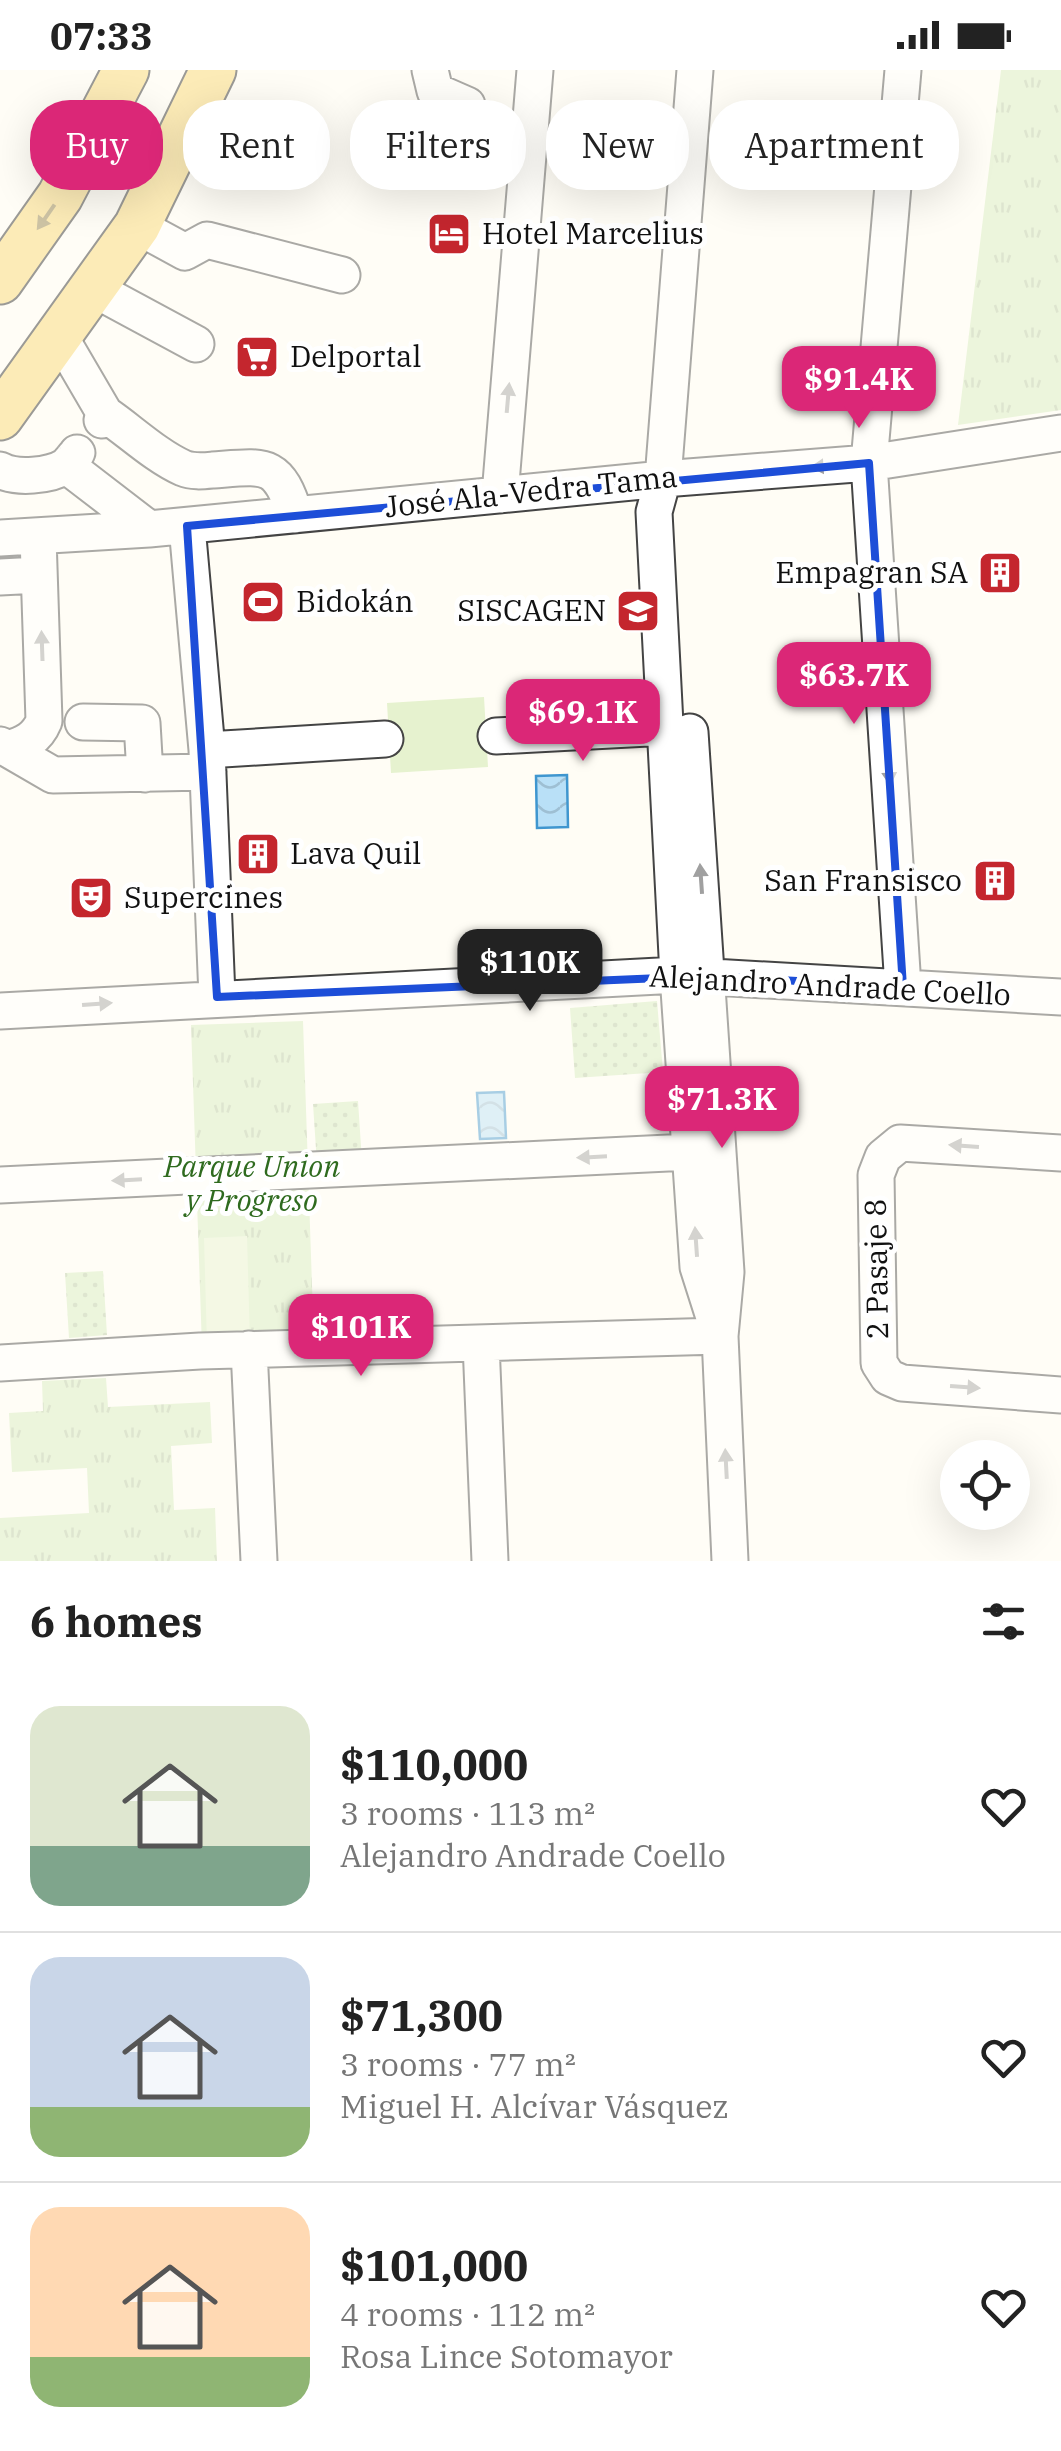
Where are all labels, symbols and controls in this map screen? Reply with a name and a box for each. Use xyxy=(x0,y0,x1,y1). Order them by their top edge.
text: 07:33 xyxy=(50,11,153,60)
chip: Buy xyxy=(30,100,163,190)
chip: Rent xyxy=(183,100,330,190)
chip: Filters xyxy=(350,100,526,190)
chip: New xyxy=(546,100,689,190)
chip: Apartment xyxy=(709,100,959,190)
one-way arrow xyxy=(37,203,56,230)
hotel icon: Hotel Marcelius xyxy=(426,211,472,257)
place label: Hotel Marcelius xyxy=(482,213,704,252)
supermarket icon: Delportal xyxy=(234,334,280,380)
place label: Delportal xyxy=(290,336,421,375)
pin: $91.4K xyxy=(778,346,940,431)
text: $91.4K xyxy=(804,357,914,399)
one-way arrow xyxy=(500,382,516,414)
street label: José Ala-Vedra Tama xyxy=(383,456,679,525)
one-way arrow xyxy=(810,459,841,475)
building icon: Empagran SA xyxy=(977,550,1023,596)
place label: Empagran SA xyxy=(775,552,968,591)
sports icon: Bidokán xyxy=(240,579,286,625)
place label: Bidokán xyxy=(296,581,414,620)
school or university icon: SISCAGEN xyxy=(615,588,661,634)
place label: SISCAGEN xyxy=(457,590,606,629)
one-way arrow xyxy=(33,630,49,662)
pin: $63.7K xyxy=(773,642,935,727)
text: $63.7K xyxy=(799,653,909,695)
pin: $69.1K xyxy=(502,679,664,764)
text: $69.1K xyxy=(528,690,638,732)
one-way arrow xyxy=(881,754,897,786)
building icon: Lava Quil xyxy=(235,831,281,877)
place label: Lava Quil xyxy=(290,833,421,872)
building icon: San Fransisco xyxy=(972,858,1018,904)
place label: San Fransisco xyxy=(764,860,962,899)
one-way arrow xyxy=(693,862,709,894)
theatre icon: Supercines xyxy=(68,875,114,921)
place label: Supercines xyxy=(124,877,283,916)
pin: $110K xyxy=(460,929,600,1014)
text: $110K xyxy=(479,940,581,982)
street label: Alejandro Andrade Coello xyxy=(648,956,1012,1013)
one-way arrow xyxy=(82,996,114,1012)
pin: $71.3K xyxy=(641,1066,803,1151)
text: $71.3K xyxy=(667,1077,777,1119)
one-way arrow xyxy=(947,1137,979,1153)
park label: Parque Union y Progreso xyxy=(163,1146,340,1219)
one-way arrow xyxy=(575,1149,607,1165)
one-way arrow xyxy=(111,1172,143,1188)
street label: 2 Pasaje 8 xyxy=(855,1198,896,1340)
one-way arrow xyxy=(688,1226,704,1258)
pin: $101K xyxy=(291,1294,431,1379)
text: $101K xyxy=(310,1305,412,1347)
one-way arrow xyxy=(950,1380,982,1396)
map controls xyxy=(940,1440,1030,1530)
button: locate xyxy=(940,1440,1030,1530)
one-way arrow xyxy=(718,1447,734,1479)
text: 6 homes xyxy=(30,1594,203,1649)
icon: filters xyxy=(976,1594,1031,1649)
text: $110,000 xyxy=(340,1737,528,1792)
icon: home xyxy=(110,1746,230,1866)
icon: heart xyxy=(976,1779,1031,1834)
text: 3 rooms · 113 m² xyxy=(340,1792,595,1834)
text: Alejandro Andrade Coello xyxy=(340,1834,726,1876)
text: $71,300 xyxy=(340,1988,503,2043)
icon: home xyxy=(110,1997,230,2117)
icon: heart xyxy=(976,2030,1031,2085)
text: 3 rooms · 77 m² xyxy=(340,2043,576,2085)
text: Miguel H. Alcívar Vásquez xyxy=(340,2085,729,2127)
text: $101,000 xyxy=(340,2238,528,2293)
icon: home xyxy=(110,2247,230,2367)
icon: heart xyxy=(976,2280,1031,2335)
text: 4 rooms · 112 m² xyxy=(340,2293,595,2335)
text: Rosa Lince Sotomayor xyxy=(340,2335,673,2377)

